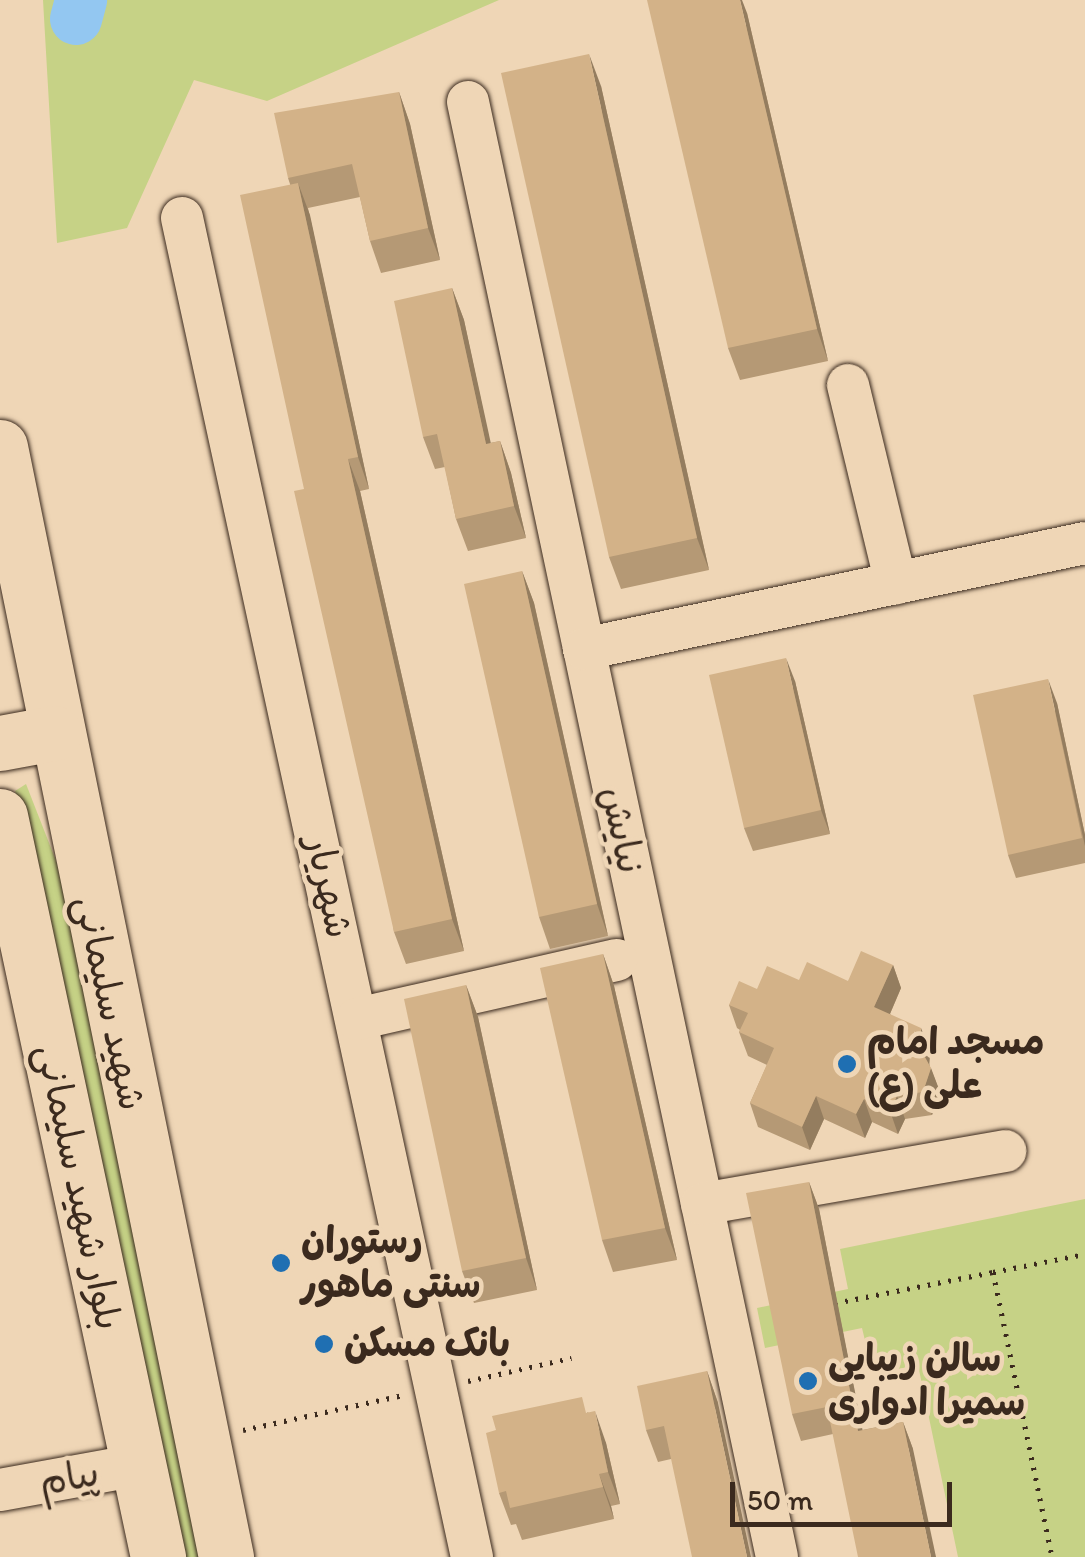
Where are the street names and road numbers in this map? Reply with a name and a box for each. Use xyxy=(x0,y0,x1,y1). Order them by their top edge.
street label: نیایش xyxy=(591,782,653,878)
street label: شهریار xyxy=(296,832,362,942)
street label: شهید سلیمانی xyxy=(65,892,155,1114)
street label: بلوار شهید سلیمانی xyxy=(26,1040,132,1334)
street label: پیام xyxy=(35,1450,103,1506)

